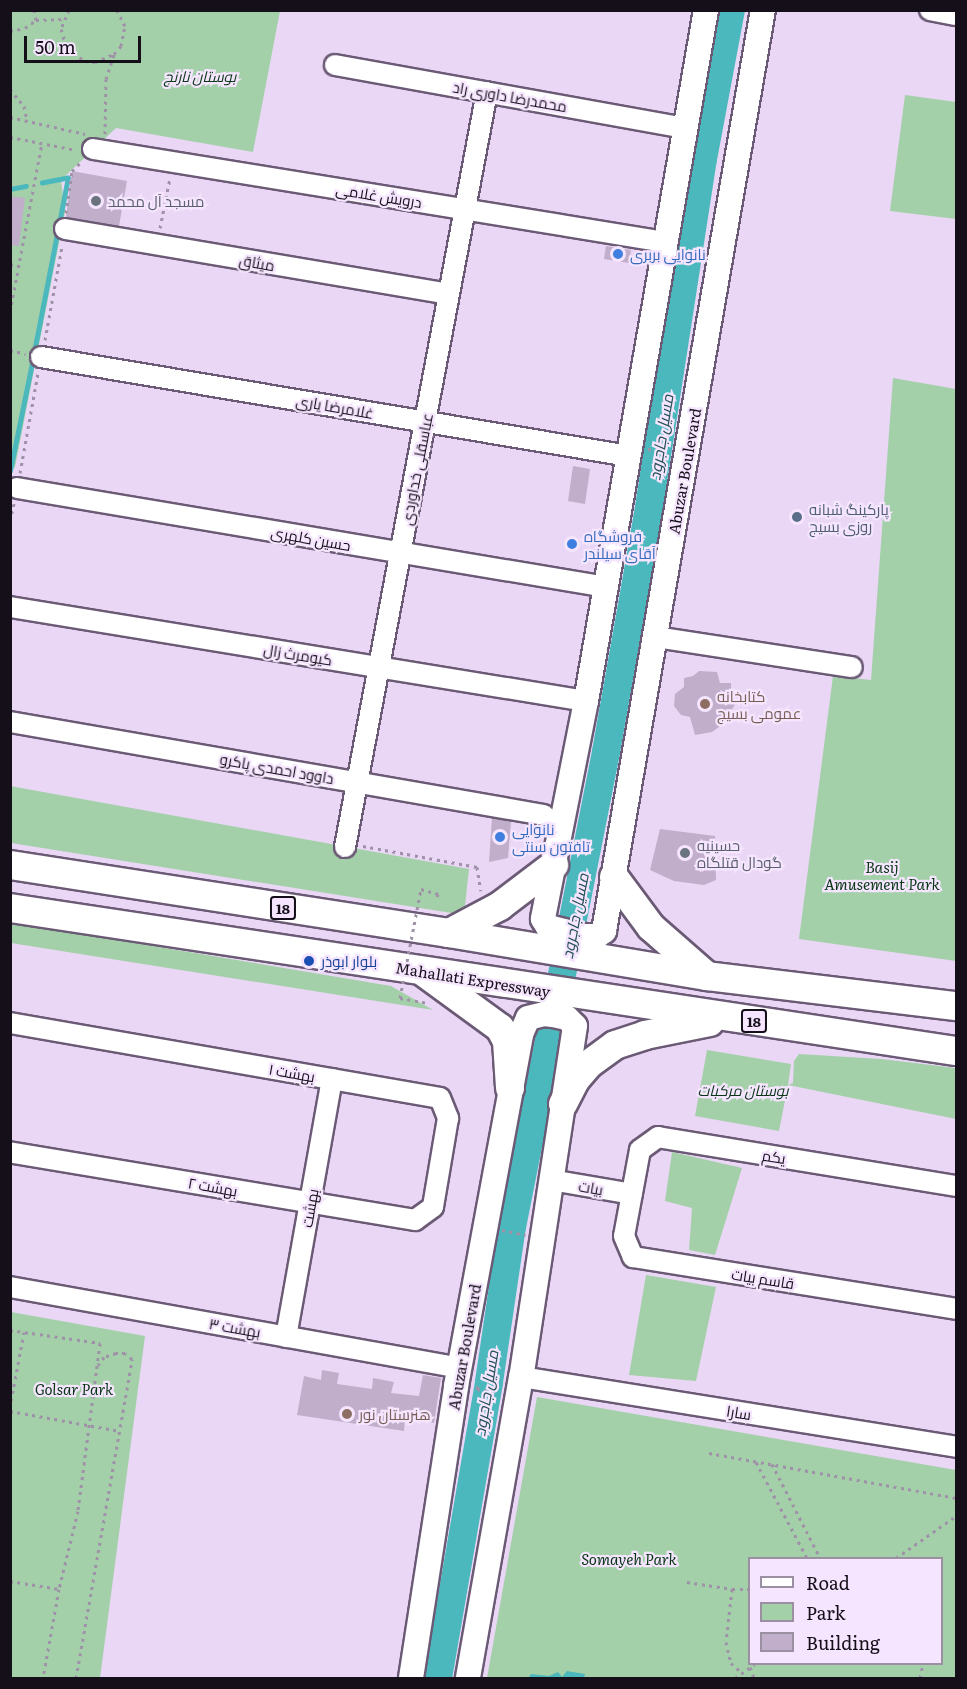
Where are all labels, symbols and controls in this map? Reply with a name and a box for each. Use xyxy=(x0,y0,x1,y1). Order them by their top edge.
scale bar xyxy=(27,24,144,62)
text: 50 m xyxy=(35,33,76,60)
park label: بوستان نارنج xyxy=(164,67,236,85)
street label: محمدرضا داوری راد xyxy=(452,77,568,115)
street label: درویش غلامی xyxy=(335,179,423,211)
place label: مسجد آل محمد xyxy=(108,192,204,210)
marker: مسجد آل محمد xyxy=(89,194,103,208)
place label: نانوایی بربری xyxy=(630,245,706,263)
marker: نانوایی بربری xyxy=(611,247,625,261)
street label: میثاق xyxy=(238,250,276,274)
street label: غلامرضا یاری xyxy=(295,390,375,422)
water label: مسیل جاجرود xyxy=(644,393,676,481)
street label: Abuzar Boulevard xyxy=(664,406,704,536)
street label: عباسقلی خداوردی xyxy=(396,411,436,527)
place label: پارکینگ شبانه روزی بسیج xyxy=(809,499,889,534)
marker: پارکینگ شبانه روزی بسیج xyxy=(790,510,804,524)
street label: حسین کلهری xyxy=(270,522,352,554)
place label: فروشگاه آقای سیلندر xyxy=(584,526,656,561)
marker: فروشگاه آقای سیلندر xyxy=(565,537,579,551)
street label: کیومرث زال xyxy=(262,640,334,668)
place label: کتابخانه عمومی بسیج xyxy=(717,686,801,721)
marker: کتابخانه عمومی بسیج xyxy=(698,697,712,711)
street label: داوود احمدی پاکرو xyxy=(219,749,335,787)
place label: نانوایی تافتون سنتی xyxy=(512,819,590,854)
marker: نانوایی تافتون سنتی xyxy=(493,830,507,844)
place label: حسینیه گودال قتلگاه xyxy=(697,835,782,870)
marker: حسینیه گودال قتلگاه xyxy=(678,846,692,860)
park label: Basij Amusement Park xyxy=(824,857,940,892)
water label: مسیل جاجرود xyxy=(556,872,592,960)
road number: 18 xyxy=(270,897,296,919)
place label: بلوار ابوذر xyxy=(321,952,377,970)
marker: بلوار ابوذر xyxy=(302,954,316,968)
street label: Mahallati Expressway xyxy=(394,958,552,1000)
road number: 18 xyxy=(740,1010,768,1032)
street label: بهشت ۱ xyxy=(267,1059,317,1085)
park label: بوستان مرکبات xyxy=(698,1081,788,1099)
street label: یکم xyxy=(761,1145,787,1167)
street label: بهشت ۲ xyxy=(187,1173,239,1199)
street label: بیات xyxy=(577,1176,605,1198)
street label: بهشت xyxy=(297,1187,321,1229)
street label: قاسم بیات xyxy=(730,1264,796,1292)
street label: Abuzar Boulevard xyxy=(444,1282,484,1412)
street label: بهشت ۳ xyxy=(208,1314,262,1340)
water label: مسیل جاجرود xyxy=(469,1349,501,1437)
park label: Golsar Park xyxy=(35,1380,113,1398)
street label: سارا xyxy=(725,1401,753,1423)
place label: هنرستان نور xyxy=(359,1405,431,1423)
marker: هنرستان نور xyxy=(340,1407,354,1421)
park label: Somayeh Park xyxy=(581,1550,677,1568)
legend xyxy=(748,1557,943,1665)
text: Road xyxy=(806,1569,850,1596)
text: Park xyxy=(806,1599,845,1626)
text: Building xyxy=(806,1629,880,1656)

